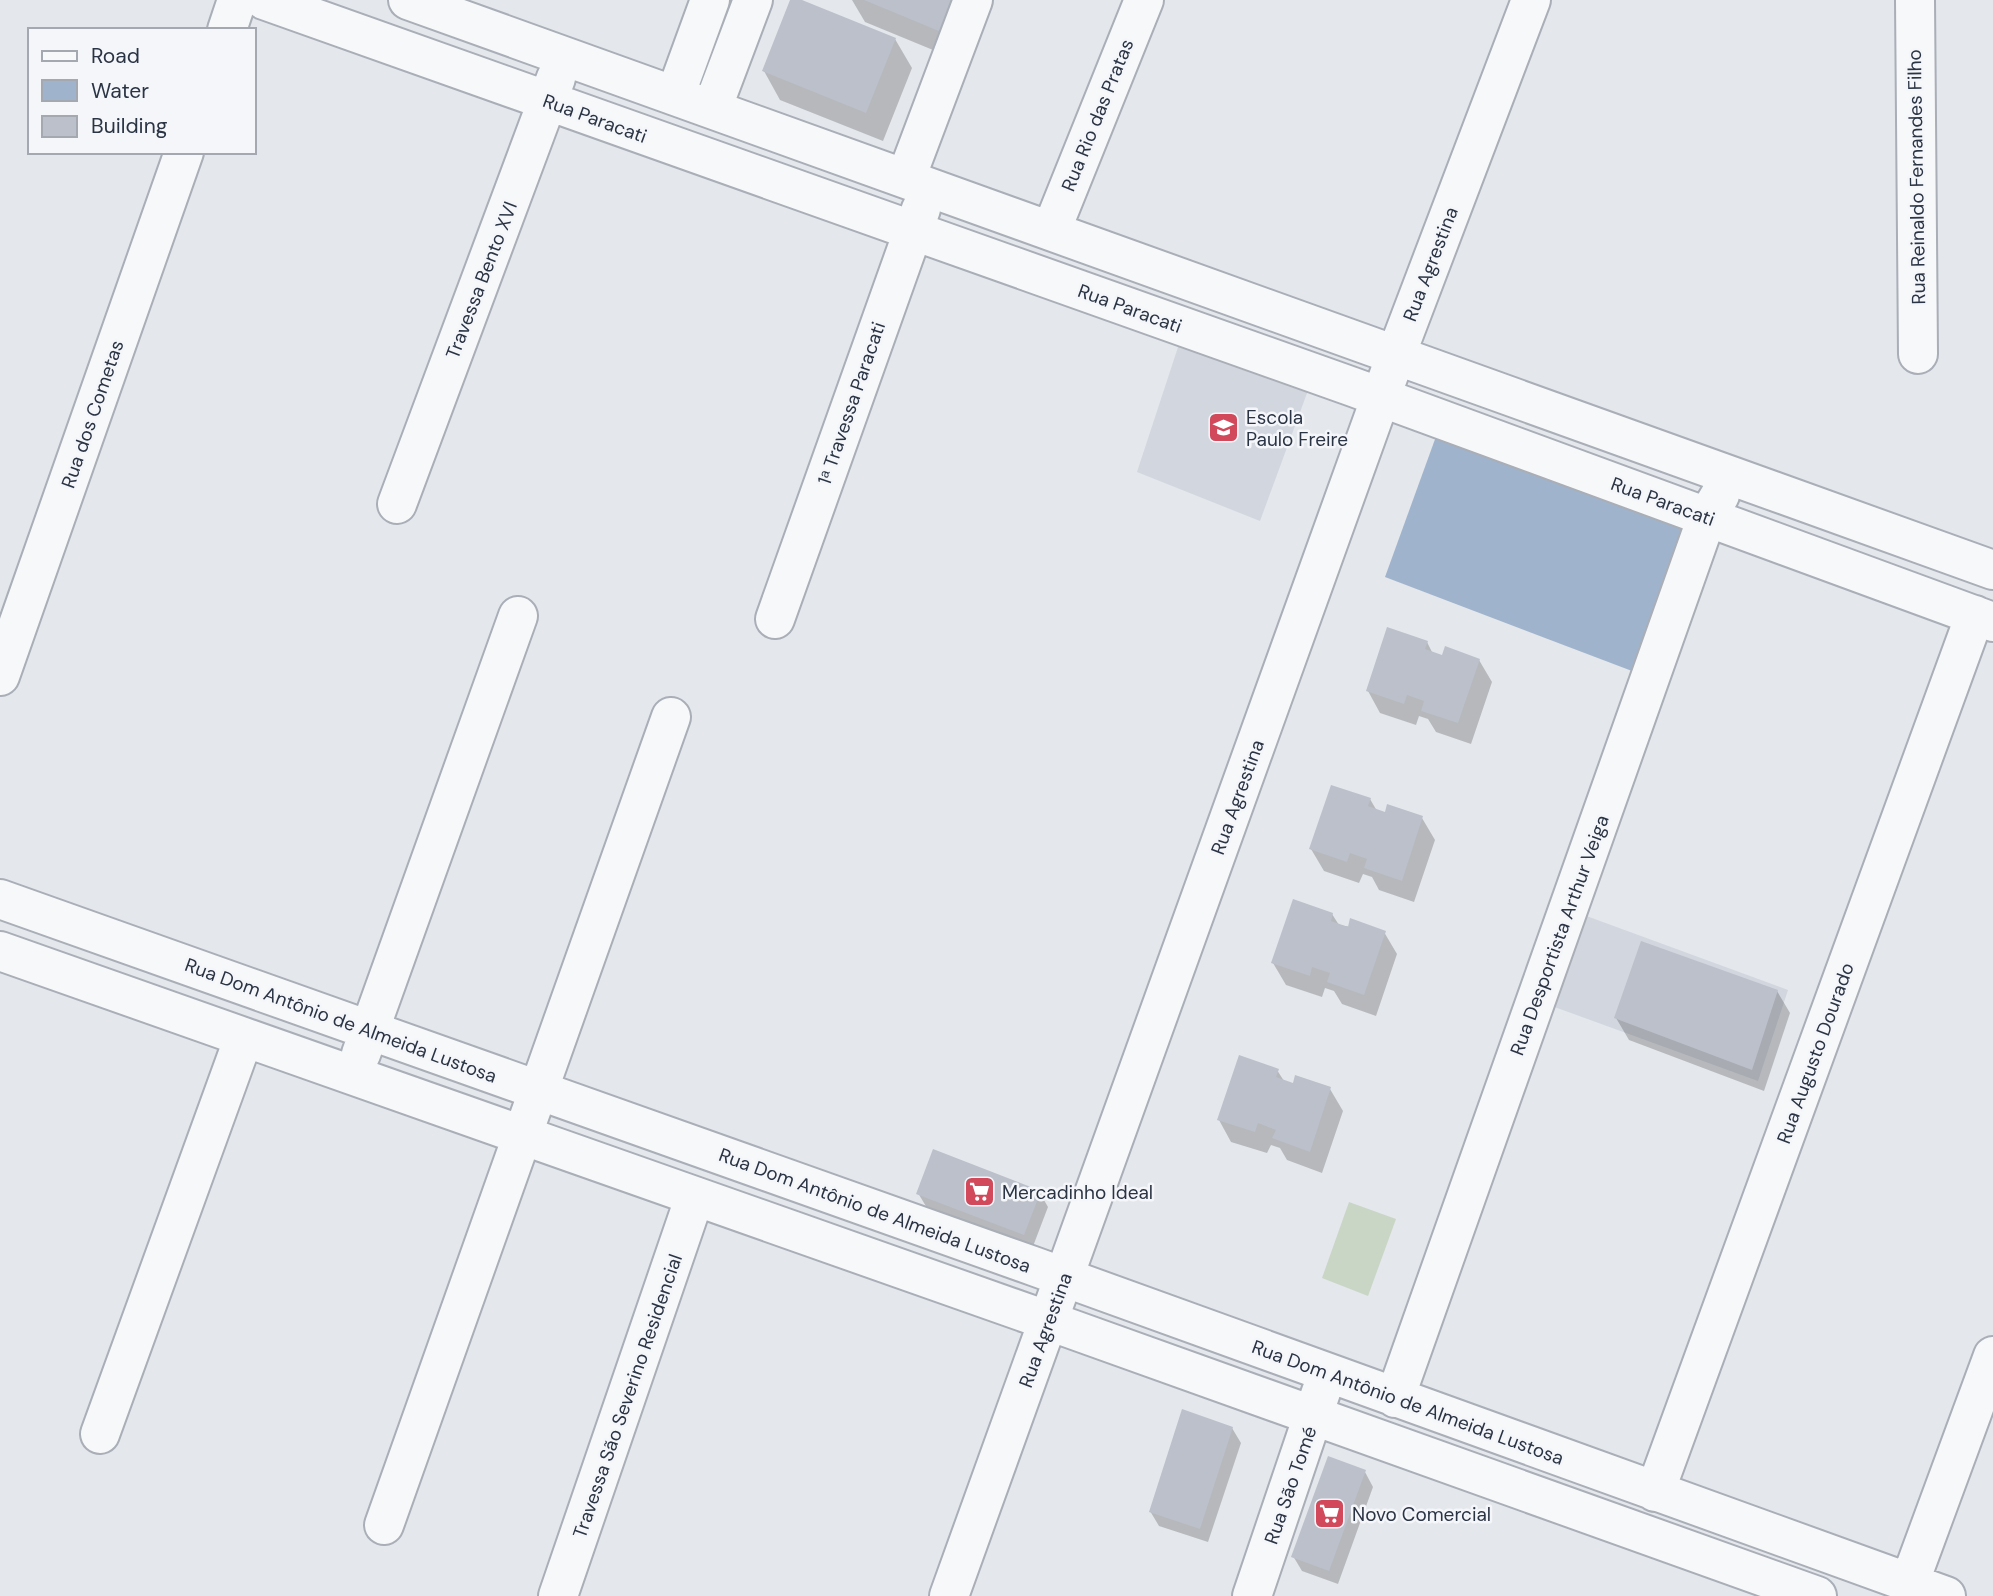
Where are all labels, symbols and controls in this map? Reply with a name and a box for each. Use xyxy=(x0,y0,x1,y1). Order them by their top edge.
legend xyxy=(28,28,256,154)
street label: Rua Rio das Pratas xyxy=(1056,35,1139,195)
text: Road xyxy=(91,42,140,70)
street label: Rua Reinaldo Fernandes Filho xyxy=(1902,49,1931,305)
text: Water xyxy=(91,77,149,105)
street label: Rua Paracati xyxy=(539,88,650,149)
text: Building xyxy=(91,112,168,140)
street label: Travessa Bento XVI xyxy=(440,198,523,362)
street label: Rua Agrestina xyxy=(1397,203,1464,325)
street label: Rua Paracati xyxy=(1074,278,1185,339)
street label: 1ᵃ Travessa Paracati xyxy=(812,318,891,488)
street label: Rua dos Cometas xyxy=(55,337,130,491)
place label: Escola Paulo Freire xyxy=(1246,405,1348,452)
school or university icon: Escola Paulo Freire xyxy=(1206,411,1240,445)
street label: Rua Paracati xyxy=(1607,471,1718,532)
street label: Rua Agrestina xyxy=(1205,736,1270,858)
street label: Rua Desportista Arthur Veiga xyxy=(1504,812,1615,1059)
street label: Rua Dom Antônio de Almeida Lustosa xyxy=(181,952,500,1089)
street label: Rua Augusto Dourado xyxy=(1771,959,1860,1147)
street label: Rua Dom Antônio de Almeida Lustosa xyxy=(715,1142,1034,1279)
supermarket icon: Mercadinho Ideal xyxy=(962,1175,996,1209)
place label: Mercadinho Ideal xyxy=(1002,1180,1153,1205)
street label: Travessa São Severino Residencial xyxy=(567,1251,688,1542)
street label: Rua Agrestina xyxy=(1013,1269,1078,1391)
street label: Rua Dom Antônio de Almeida Lustosa xyxy=(1248,1334,1567,1471)
street label: Rua São Tomé xyxy=(1259,1423,1322,1547)
supermarket icon: Novo Comercial xyxy=(1312,1497,1346,1531)
place label: Novo Comercial xyxy=(1352,1502,1491,1527)

